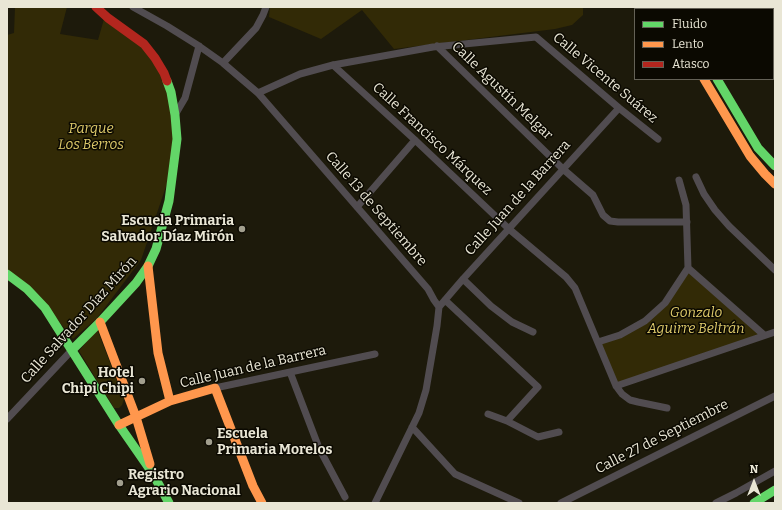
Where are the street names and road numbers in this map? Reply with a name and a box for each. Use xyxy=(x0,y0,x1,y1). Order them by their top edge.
street label: Calle Vicente Suárez xyxy=(549,29,661,127)
street label: Calle Agustín Melgar xyxy=(448,38,556,144)
street label: Calle Francisco Márquez xyxy=(369,79,495,199)
street label: Calle Juan de la Barrera xyxy=(462,137,574,259)
street label: Calle 13 de Septiembre xyxy=(322,148,430,270)
street label: Calle Salvador Díaz Mirón xyxy=(18,253,140,387)
street label: Calle Juan de la Barrera xyxy=(178,342,328,392)
street label: Calle 27 de Septiembre xyxy=(593,396,731,478)

